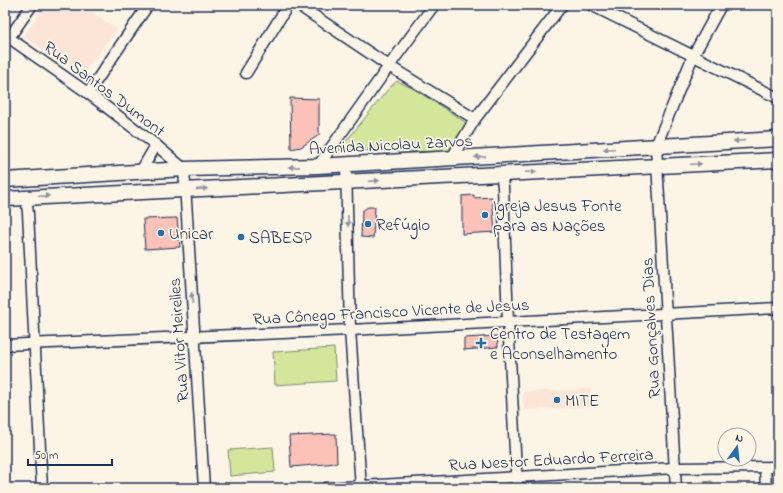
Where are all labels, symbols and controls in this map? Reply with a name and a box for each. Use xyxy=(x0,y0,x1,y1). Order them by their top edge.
street label: Rua Santos Dumont xyxy=(38,35,170,143)
street label: Avenida Nicolau Zarvos xyxy=(308,129,474,162)
one-way arrow xyxy=(733,138,745,145)
one-way arrow xyxy=(603,146,615,153)
one-way arrow xyxy=(473,154,486,160)
one-way arrow xyxy=(690,161,702,168)
one-way arrow xyxy=(288,163,300,170)
one-way arrow xyxy=(525,169,538,175)
one-way arrow xyxy=(367,177,380,184)
one-way arrow xyxy=(196,186,208,192)
one-way arrow xyxy=(38,193,50,200)
place label: Igreja Jesus Fonte para as Nações xyxy=(493,194,622,239)
marker: Igreja Jesus Fonte para as Nações xyxy=(480,210,490,220)
place label: Refúgio xyxy=(376,213,430,240)
one-way arrow xyxy=(344,215,351,227)
marker: Refúgio xyxy=(363,219,373,229)
place label: Unicar xyxy=(169,222,214,247)
place label: SABESP xyxy=(249,226,312,251)
marker: Unicar xyxy=(156,228,166,238)
marker: SABESP xyxy=(236,232,246,242)
street label: Rua Gonçalves Dias xyxy=(635,257,668,399)
street label: Rua Vitor Meirelles xyxy=(163,277,196,403)
one-way arrow xyxy=(188,292,195,304)
street label: Rua Cônego Francisco Vicente de Jesus xyxy=(252,293,530,334)
place label: Centro de Testagem e Aconselhamento xyxy=(490,322,630,367)
marker: Centro de Testagem e Aconselhamento xyxy=(475,337,487,349)
place label: MITE xyxy=(565,389,599,414)
marker: MITE xyxy=(552,395,562,405)
north arrow xyxy=(717,427,757,467)
text: N xyxy=(734,430,745,447)
scale bar xyxy=(28,441,112,467)
street label: Rua Nestor Eduardo Ferreira xyxy=(448,443,654,478)
text: 50 m xyxy=(34,447,58,465)

